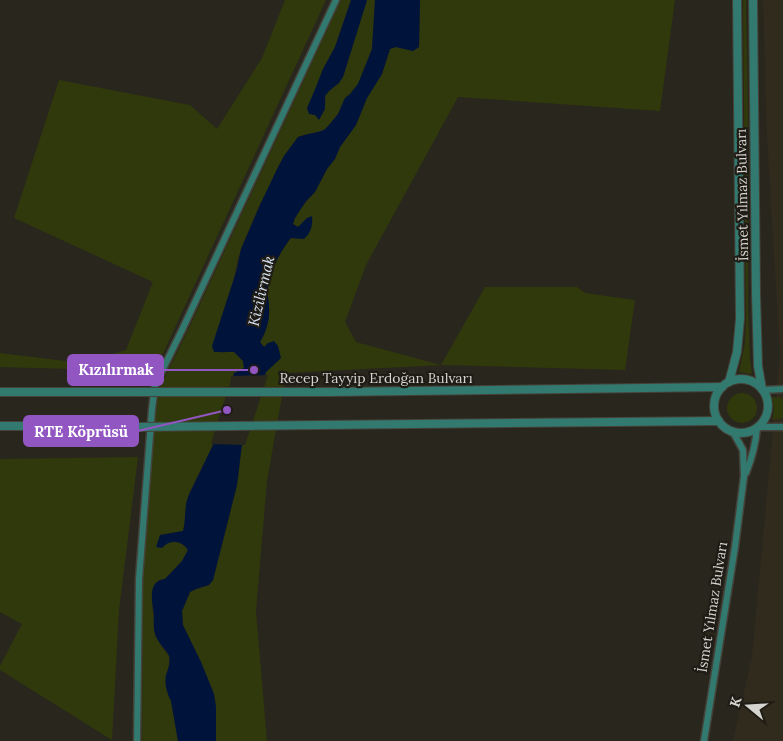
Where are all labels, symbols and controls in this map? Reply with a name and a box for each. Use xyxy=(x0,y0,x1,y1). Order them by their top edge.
street label: İsmet Yılmaz Bulvarı xyxy=(732,129,752,261)
water label: Kizilirmak xyxy=(244,254,278,328)
callout: Kızılırmak xyxy=(68,355,163,385)
text: Kızılırmak xyxy=(78,360,154,379)
street label: Recep Tayyip Erdoğan Bulvarı xyxy=(279,369,473,387)
callout: RTE Köprüsü xyxy=(24,416,138,446)
text: RTE Köprüsü xyxy=(34,422,128,441)
street label: İsmet Yılmaz Bulvarı xyxy=(693,540,731,674)
north arrow xyxy=(723,681,773,731)
text: K xyxy=(726,694,746,710)

